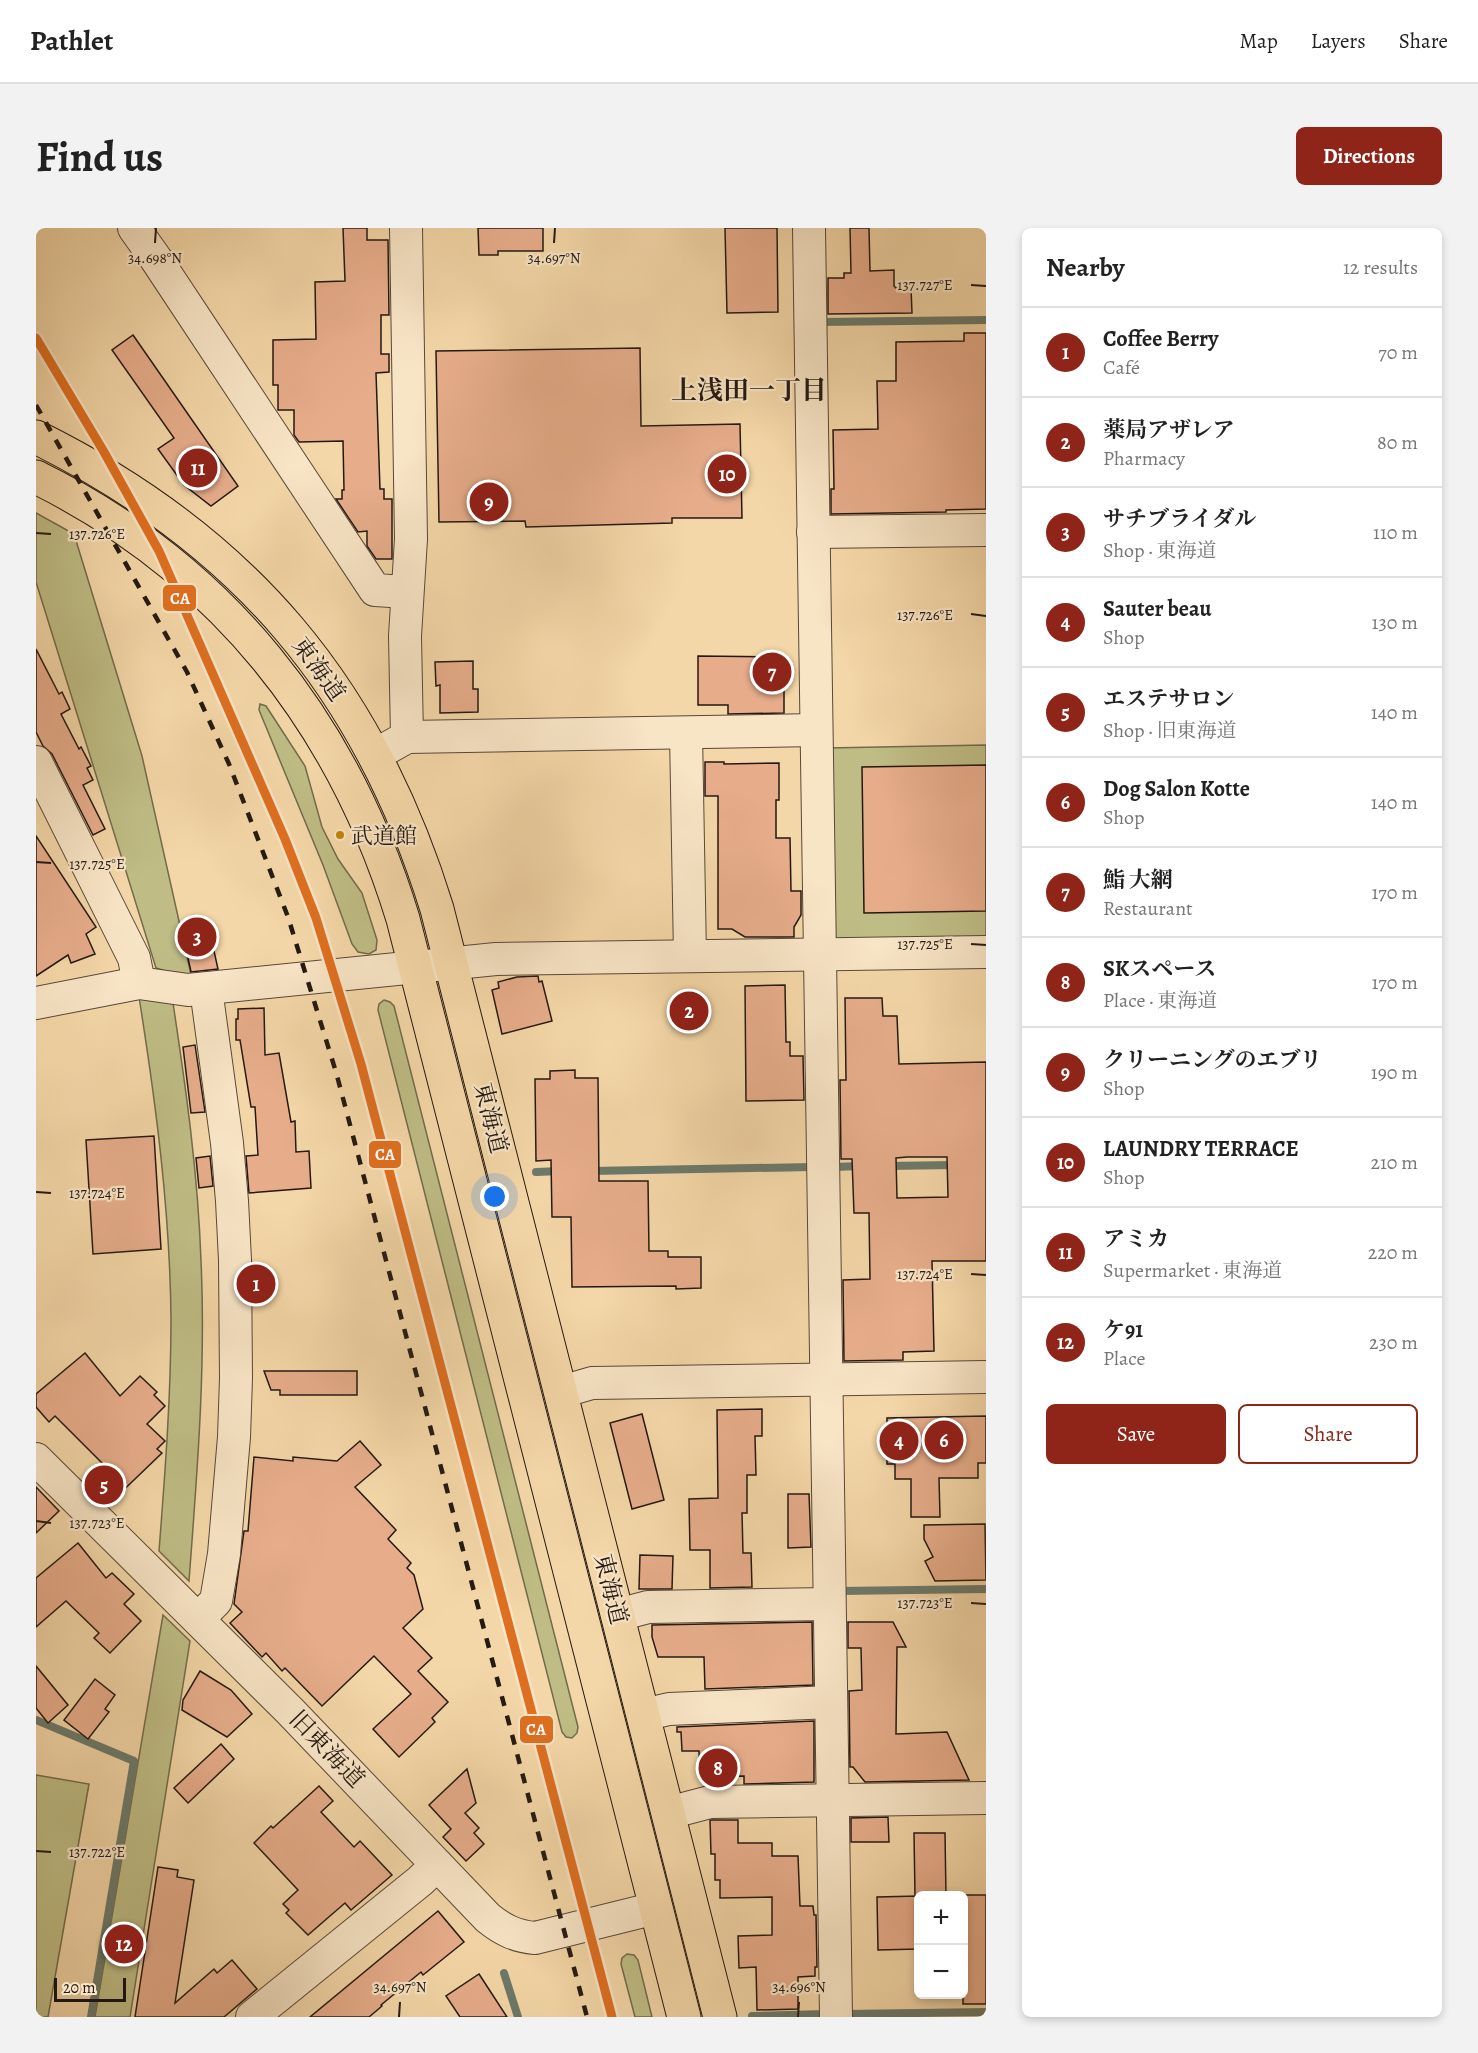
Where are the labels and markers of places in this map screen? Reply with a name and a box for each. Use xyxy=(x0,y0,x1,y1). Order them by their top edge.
pin: 11 xyxy=(178,446,218,490)
pin: 10 xyxy=(708,452,746,496)
pin: 9 xyxy=(470,480,508,524)
pin: 7 xyxy=(752,650,792,694)
place label: 武道館 xyxy=(351,821,417,851)
marker: 武道館 xyxy=(334,829,346,841)
pin: 3 xyxy=(178,914,216,960)
pin: 2 xyxy=(670,988,708,1034)
pin: 1 xyxy=(236,1262,276,1306)
pin: 4 xyxy=(880,1418,918,1464)
pin: 6 xyxy=(924,1418,964,1462)
pin: 5 xyxy=(84,1462,124,1508)
pin: 8 xyxy=(698,1746,738,1790)
pin: 12 xyxy=(104,1922,143,1966)

